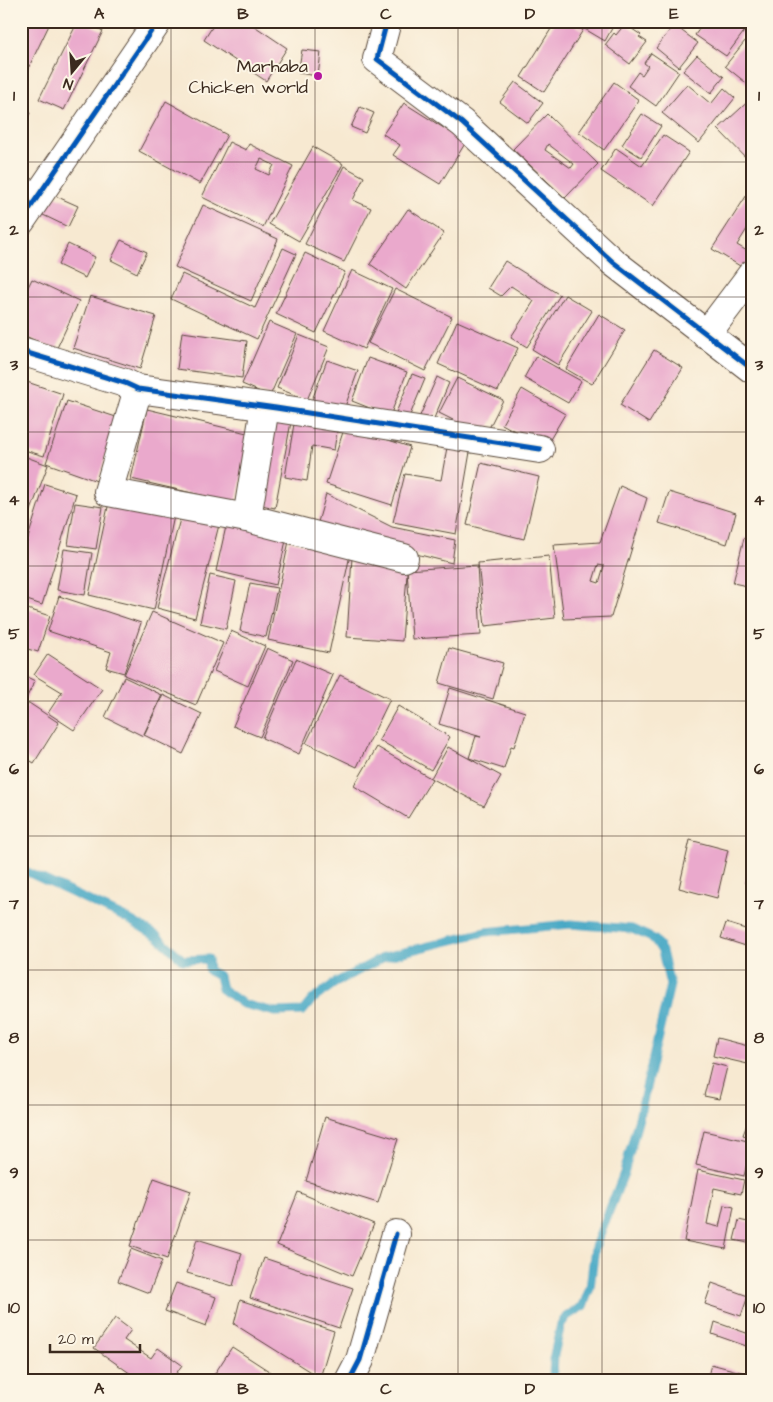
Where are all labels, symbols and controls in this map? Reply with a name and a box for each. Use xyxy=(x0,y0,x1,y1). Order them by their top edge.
text: A xyxy=(94,3,105,25)
text: B xyxy=(237,3,249,25)
text: C xyxy=(380,3,392,25)
text: D xyxy=(525,3,536,25)
text: E xyxy=(669,3,679,25)
north arrow xyxy=(48,48,98,98)
place label: Marhaba Chicken world xyxy=(189,54,308,100)
marker: Marhaba Chicken world xyxy=(312,70,324,82)
text: N xyxy=(61,72,76,94)
text: 1 xyxy=(13,85,16,107)
text: 1 xyxy=(758,85,761,107)
text: 2 xyxy=(8,219,19,241)
text: 2 xyxy=(753,219,764,241)
text: 3 xyxy=(9,354,19,376)
text: 3 xyxy=(754,354,764,376)
text: 4 xyxy=(9,489,20,511)
text: 4 xyxy=(754,489,765,511)
text: 5 xyxy=(8,623,20,645)
text: 5 xyxy=(753,623,765,645)
text: 6 xyxy=(9,758,19,780)
text: 6 xyxy=(754,758,764,780)
text: 7 xyxy=(8,893,19,915)
text: 7 xyxy=(753,893,764,915)
text: 8 xyxy=(9,1027,20,1049)
text: 8 xyxy=(754,1027,765,1049)
text: 9 xyxy=(9,1162,19,1184)
text: 9 xyxy=(754,1162,764,1184)
text: 10 xyxy=(8,1297,20,1319)
text: 10 xyxy=(753,1297,765,1319)
scale bar xyxy=(50,1322,140,1354)
text: 20 m xyxy=(58,1329,94,1350)
text: A xyxy=(94,1378,105,1400)
text: B xyxy=(237,1378,249,1400)
text: C xyxy=(380,1378,392,1400)
text: D xyxy=(525,1378,536,1400)
text: E xyxy=(669,1378,679,1400)

